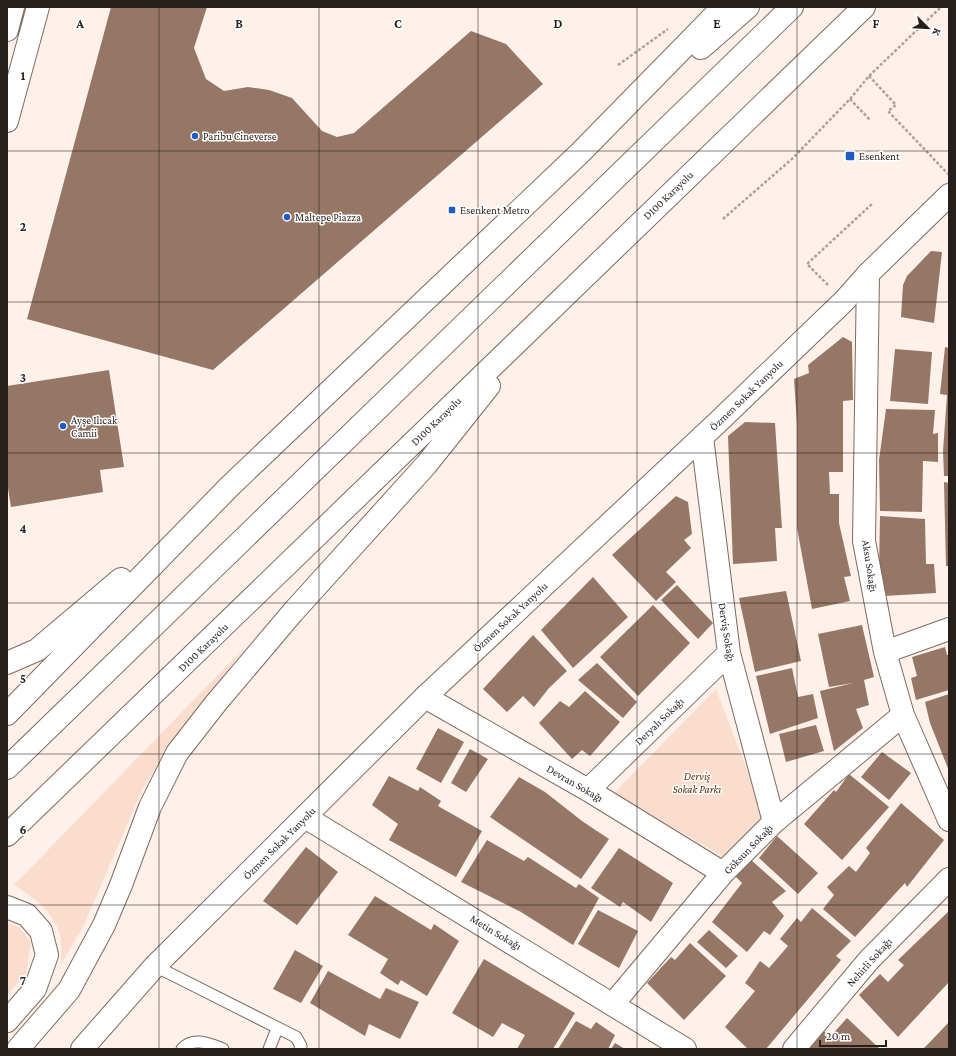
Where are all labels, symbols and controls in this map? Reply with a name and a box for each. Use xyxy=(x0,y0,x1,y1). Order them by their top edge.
north arrow xyxy=(908,8,948,48)
text: A xyxy=(75,16,84,31)
text: B xyxy=(235,16,243,31)
text: C xyxy=(394,16,402,31)
text: D xyxy=(554,16,563,31)
text: E xyxy=(713,16,721,31)
text: F xyxy=(873,16,880,31)
text: K xyxy=(930,26,944,39)
text: 1 xyxy=(21,68,26,83)
place label: Paribu Cineverse xyxy=(203,130,277,142)
marker: Paribu Cineverse xyxy=(190,131,200,141)
marker: Esenkent xyxy=(844,150,856,162)
place label: Esenkent xyxy=(859,150,900,162)
street label: D100 Karayolu xyxy=(641,168,696,222)
place label: Esenkent Metro xyxy=(460,204,530,216)
marker: Esenkent Metro xyxy=(447,205,457,215)
place label: Maltepe Piazza xyxy=(295,211,361,224)
marker: Maltepe Piazza xyxy=(282,212,292,222)
text: 2 xyxy=(20,219,27,234)
street label: Özmen Sokak Yanyolu xyxy=(707,357,786,434)
text: 3 xyxy=(20,370,26,385)
street label: D100 Karayolu xyxy=(409,394,464,448)
place label: Ayşe Ilıcak Camii xyxy=(71,414,118,439)
marker: Ayşe Ilıcak Camii xyxy=(58,421,68,431)
text: 4 xyxy=(19,521,27,536)
street label: Aksu Sokağı xyxy=(859,539,880,593)
street label: Özmen Sokak Yanyolu xyxy=(470,579,550,655)
street label: Derviş Sokağı xyxy=(715,602,738,663)
street label: D100 Karayolu xyxy=(176,620,231,674)
text: 5 xyxy=(20,671,26,686)
street label: Deryalı Sokağı xyxy=(632,695,687,748)
street label: Devran Sokağı xyxy=(544,762,605,805)
park label: Derviş Sokak Parkı xyxy=(673,770,721,795)
street label: Özmen Sokak Yanyolu xyxy=(240,804,318,882)
street label: Göksun Sokağı xyxy=(721,821,776,877)
text: 6 xyxy=(19,822,27,837)
street label: Metin Sokağı xyxy=(468,912,524,953)
street label: Nehirli Sokağı xyxy=(844,935,895,990)
text: 7 xyxy=(20,973,26,988)
scale bar xyxy=(820,1022,886,1048)
text: 20 m xyxy=(826,1029,851,1043)

